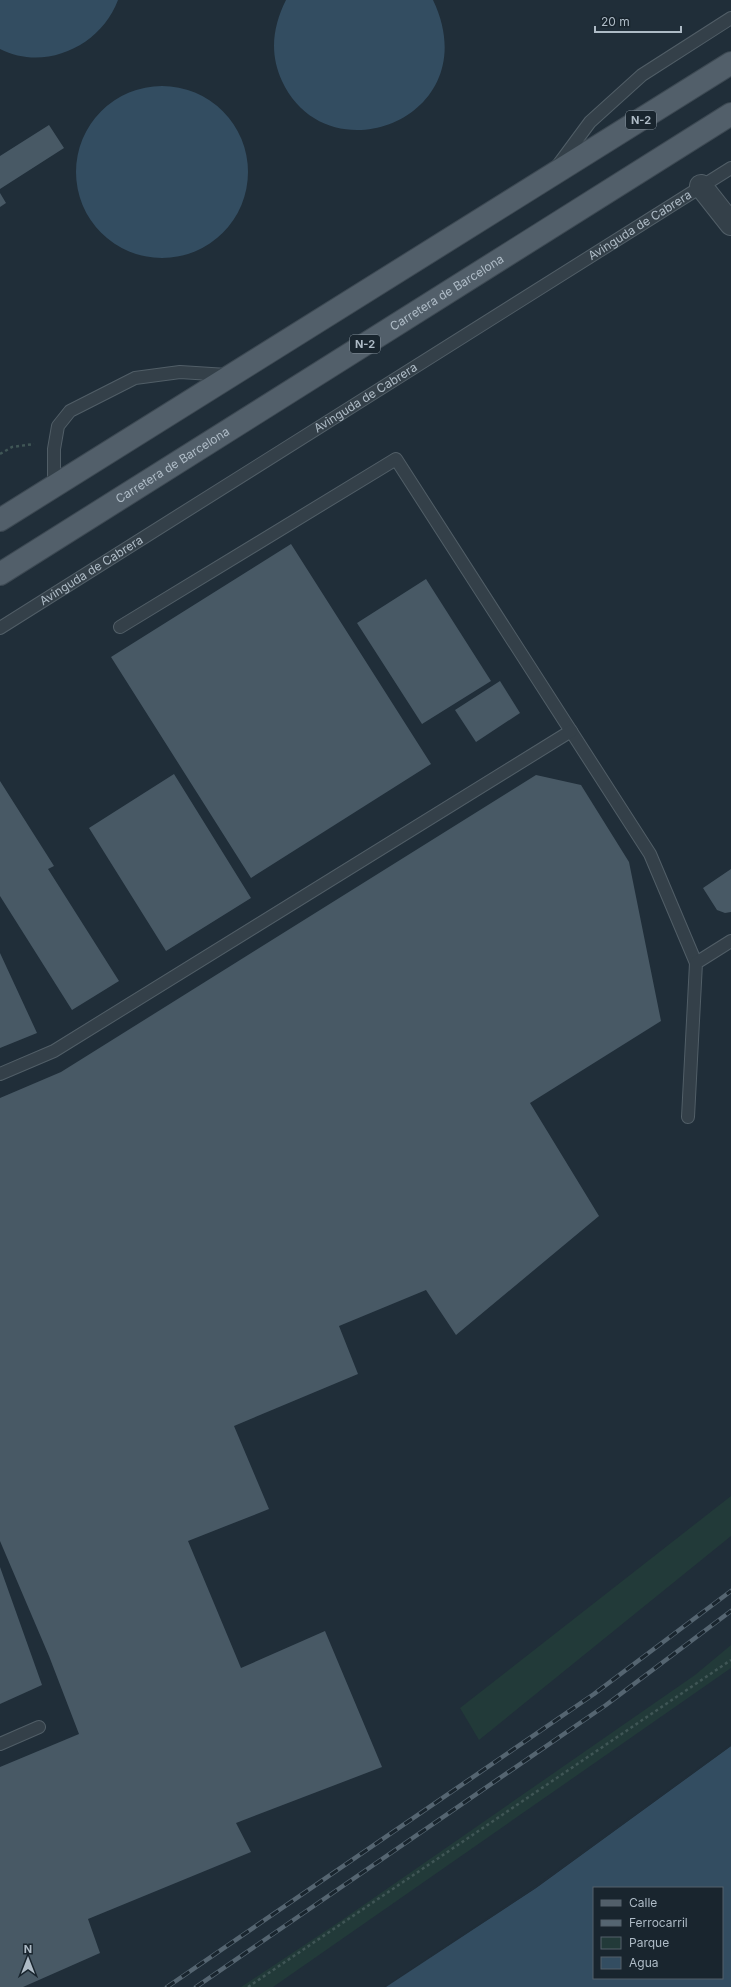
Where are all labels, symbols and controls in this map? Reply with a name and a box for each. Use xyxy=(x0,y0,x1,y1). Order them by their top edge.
scale bar xyxy=(595,8,681,34)
text: 20 m xyxy=(601,14,630,29)
road number: N-2 xyxy=(626,111,656,129)
street label: Avinguda de Cabrera xyxy=(585,187,694,263)
street label: Carretera de Barcelona xyxy=(387,251,506,334)
road number: N-2 xyxy=(350,335,380,353)
street label: Avinguda de Cabrera xyxy=(311,359,420,436)
street label: Carretera de Barcelona xyxy=(113,424,232,506)
street label: Avinguda de Cabrera xyxy=(37,532,146,608)
legend xyxy=(593,1887,723,1979)
text: Calle xyxy=(629,1895,657,1910)
text: Ferrocarril xyxy=(629,1915,688,1930)
text: Parque xyxy=(629,1935,669,1950)
north arrow xyxy=(8,1939,48,1979)
text: N xyxy=(24,1942,32,1956)
text: Agua xyxy=(629,1955,658,1970)

